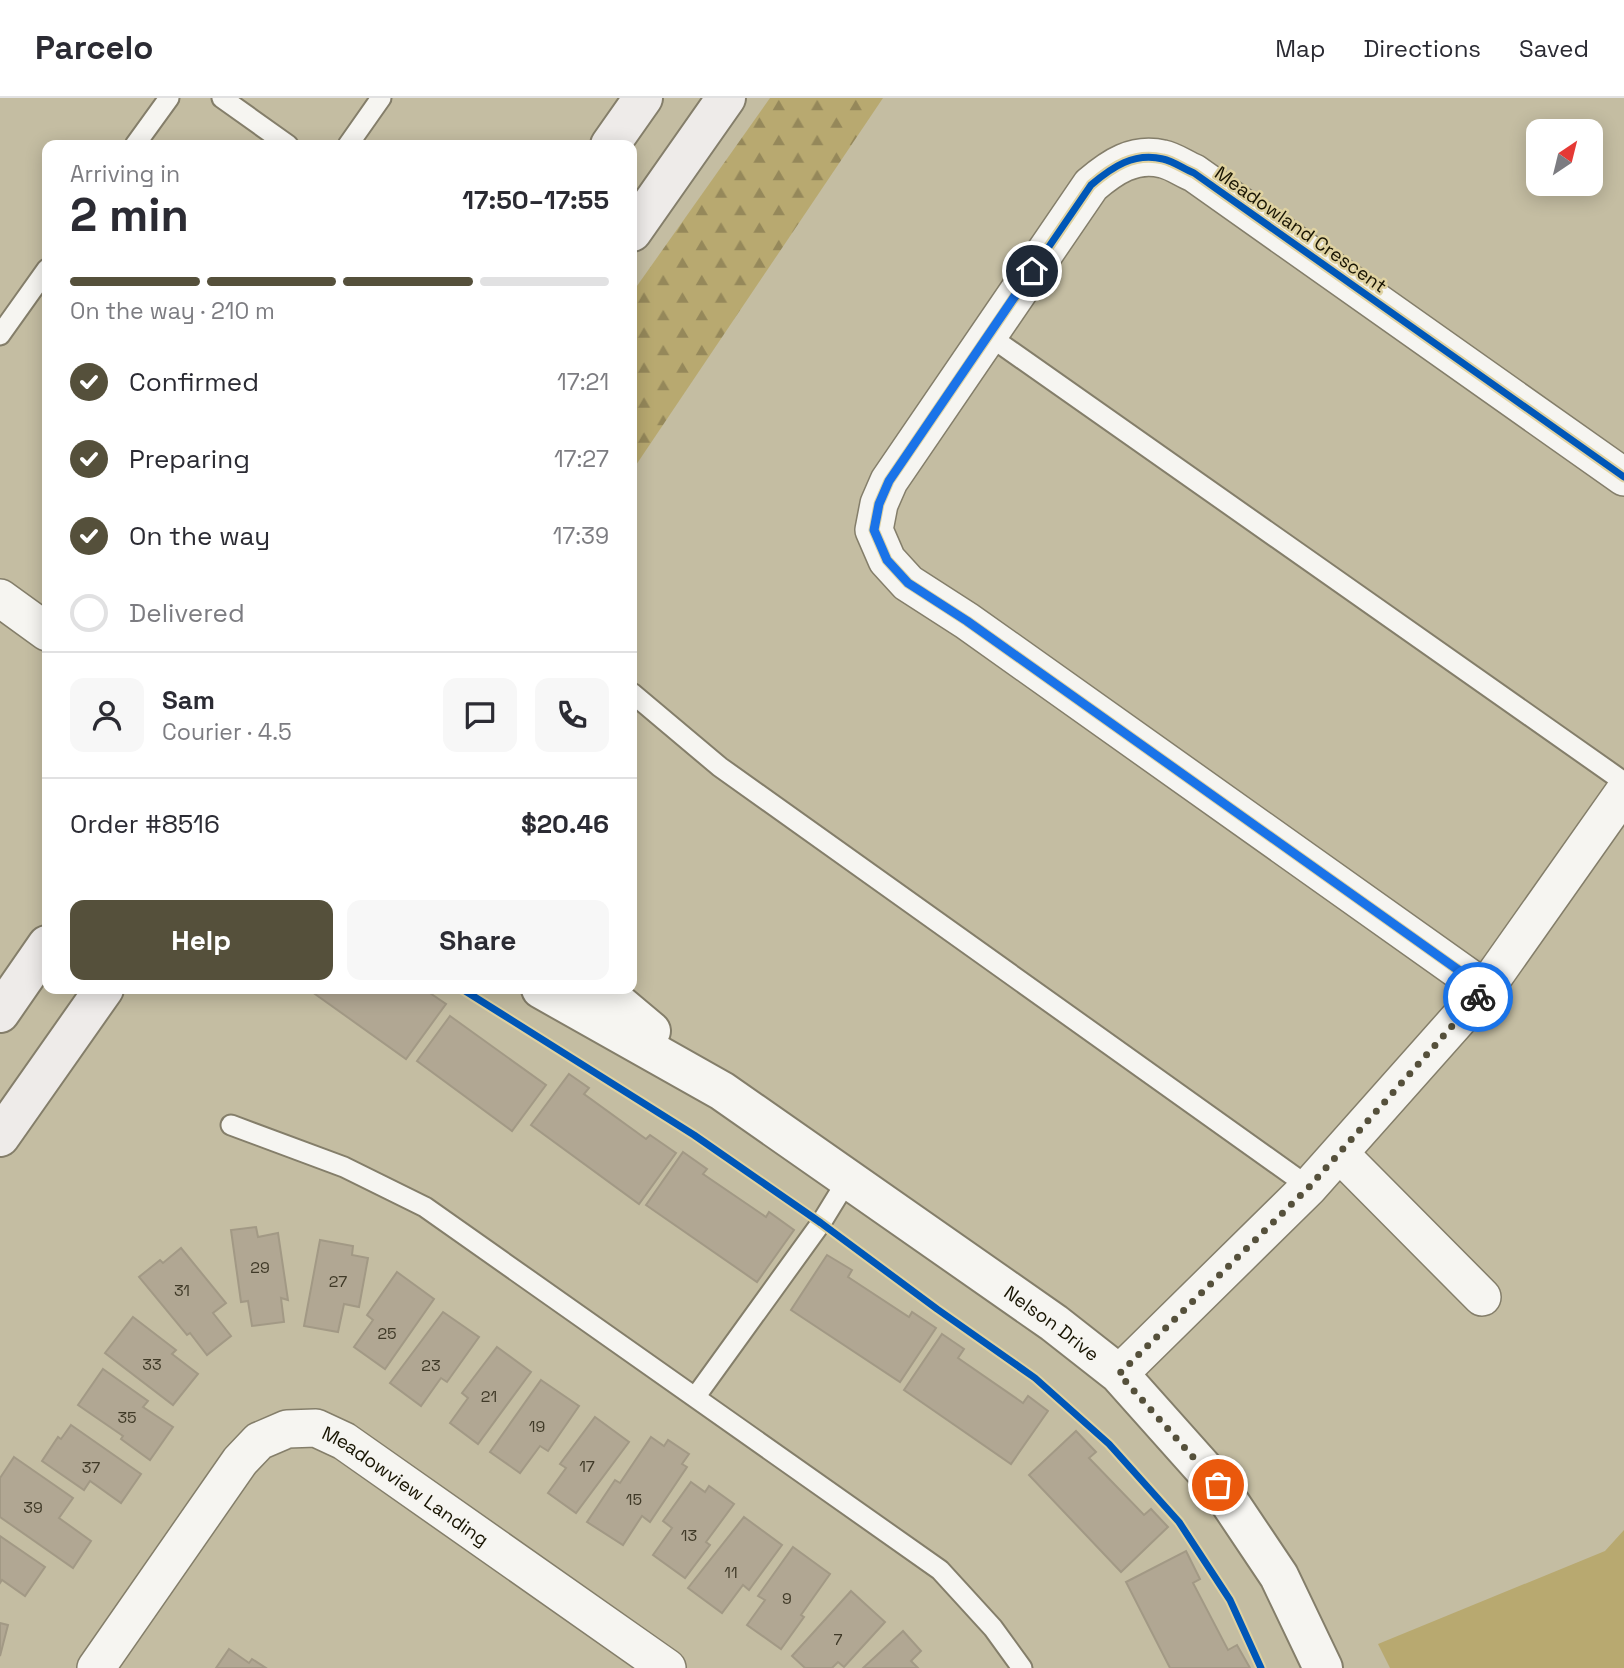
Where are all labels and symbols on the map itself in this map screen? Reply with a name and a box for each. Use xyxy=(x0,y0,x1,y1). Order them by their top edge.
north arrow xyxy=(1526,119,1603,196)
street label: Meadowland Crescent xyxy=(1210,160,1392,298)
pin xyxy=(1002,241,1062,301)
courier xyxy=(1443,962,1513,1032)
house number: 29 xyxy=(250,1257,270,1278)
house number: 27 xyxy=(329,1271,347,1292)
house number: 31 xyxy=(174,1280,190,1301)
street label: Nelson Drive xyxy=(999,1280,1104,1367)
house number: 25 xyxy=(377,1323,397,1344)
house number: 33 xyxy=(142,1354,162,1375)
house number: 23 xyxy=(421,1355,441,1376)
house number: 21 xyxy=(481,1386,497,1407)
house number: 35 xyxy=(117,1407,137,1428)
house number: 19 xyxy=(529,1416,545,1437)
street label: Meadowview Landing xyxy=(318,1421,494,1552)
pin xyxy=(1188,1455,1248,1515)
house number: 17 xyxy=(579,1456,595,1477)
house number: 37 xyxy=(82,1457,100,1478)
house number: 15 xyxy=(626,1489,642,1510)
house number: 39 xyxy=(23,1497,43,1518)
house number: 13 xyxy=(681,1525,697,1546)
house number: 11 xyxy=(724,1562,738,1583)
house number: 9 xyxy=(782,1588,792,1609)
house number: 7 xyxy=(833,1629,843,1650)

